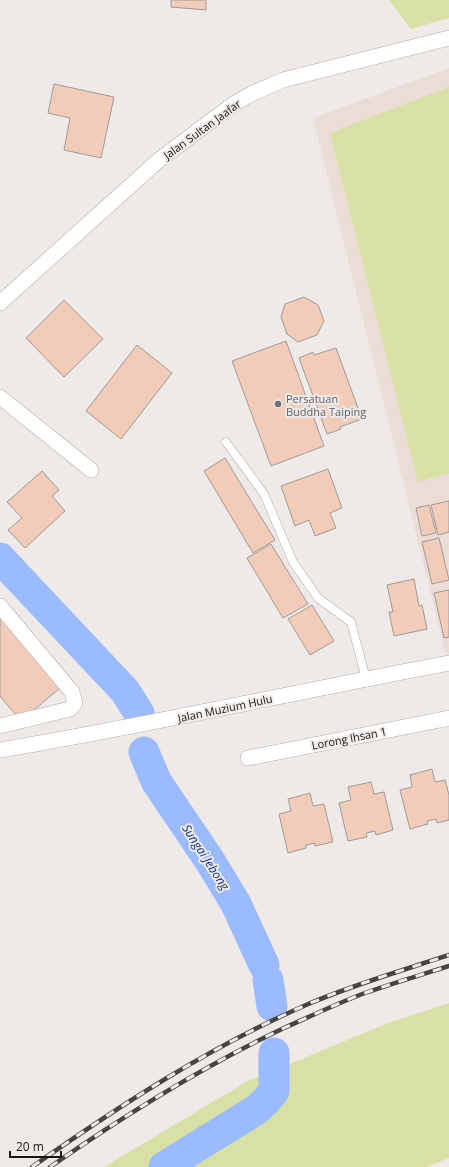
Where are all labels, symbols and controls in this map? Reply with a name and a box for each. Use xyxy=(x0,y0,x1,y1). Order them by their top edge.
street label: Jalan Sultan Jaafar xyxy=(159,96,244,163)
place label: Persatuan Buddha Taiping xyxy=(286,391,366,419)
marker: Persatuan Buddha Taiping xyxy=(273,399,283,409)
street label: Jalan Muzium Hulu xyxy=(175,691,274,726)
street label: Lorong Ihsan 1 xyxy=(310,723,388,753)
water label: Sungai Jebong xyxy=(178,821,234,894)
scale bar xyxy=(10,1133,61,1159)
text: 20 m xyxy=(16,1138,44,1155)

